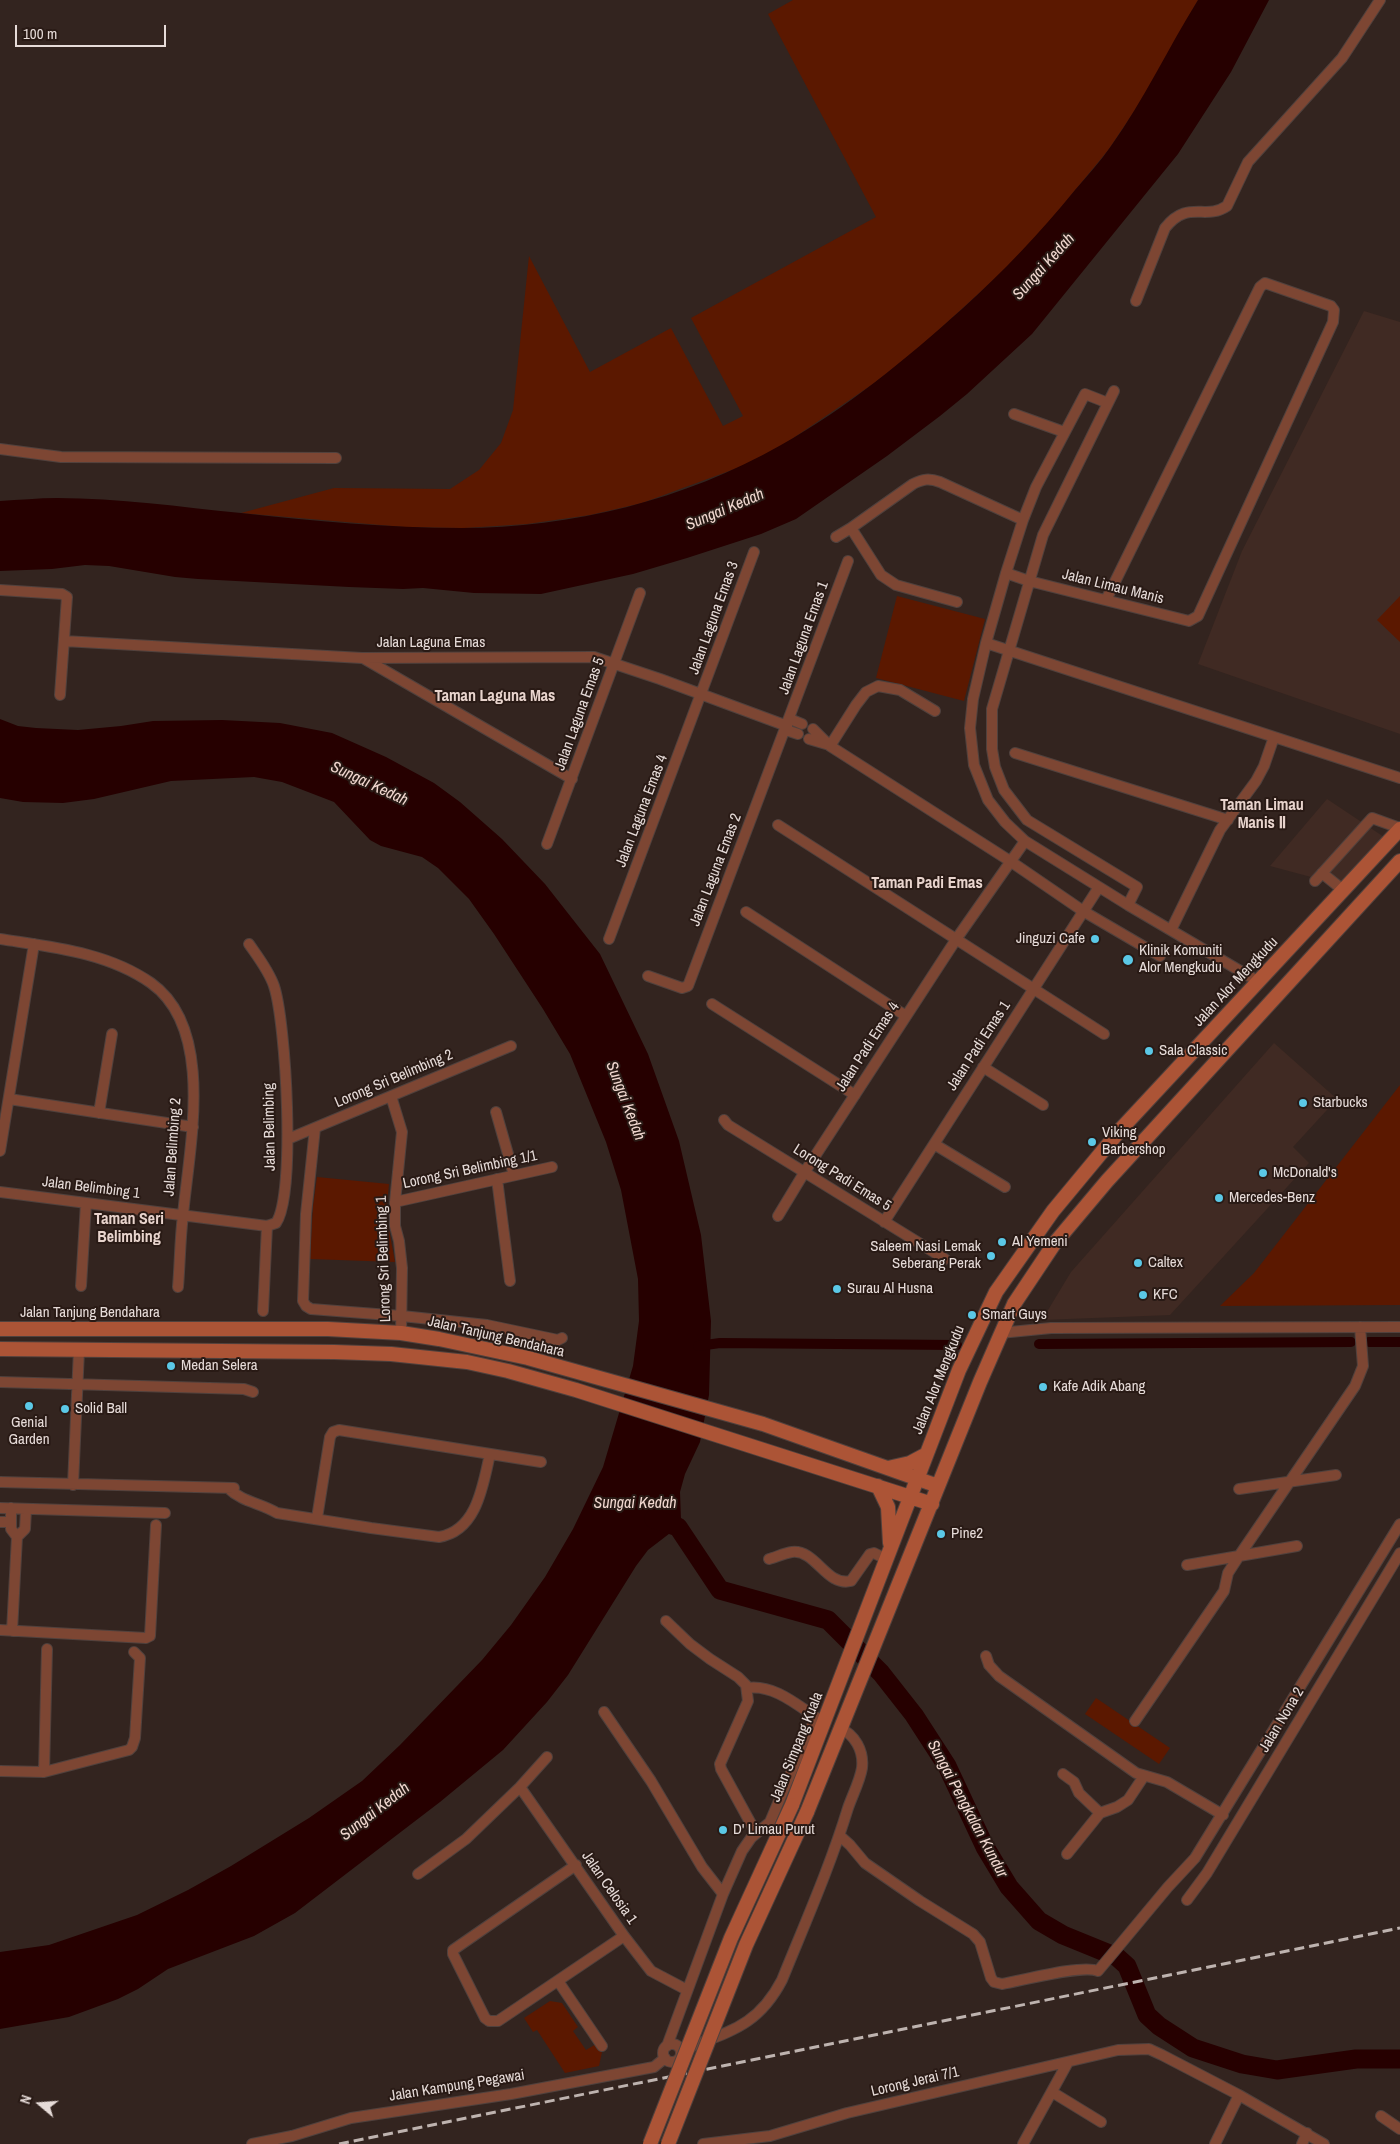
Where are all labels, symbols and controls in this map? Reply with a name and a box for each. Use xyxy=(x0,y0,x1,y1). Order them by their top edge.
scale bar xyxy=(18,15,169,47)
text: 100 m xyxy=(23,23,57,44)
water label: Sungai Kedah xyxy=(1009,230,1079,304)
water label: Sungai Kedah xyxy=(683,485,767,535)
street label: Jalan Laguna Emas 3 xyxy=(685,559,743,677)
street label: Jalan Limau Manis xyxy=(1060,566,1166,608)
street label: Jalan Laguna Emas 1 xyxy=(775,579,833,697)
street label: Jalan Laguna Emas xyxy=(377,634,485,652)
street label: Jalan Laguna Emas 5 xyxy=(551,655,609,773)
district label: Taman Laguna Mas xyxy=(435,687,555,707)
street label: Jalan Laguna Emas 4 xyxy=(612,752,672,870)
water label: Sungai Kedah xyxy=(327,758,411,810)
district label: Taman Limau Manis Ⅱ xyxy=(1220,796,1304,834)
street label: Jalan Laguna Emas 2 xyxy=(686,811,746,929)
district label: Taman Padi Emas xyxy=(871,874,983,894)
place label: Jinguzi Cafe xyxy=(1016,930,1085,948)
marker: Jinguzi Cafe xyxy=(1089,933,1101,945)
street label: Jalan Alor Mengkudu xyxy=(1190,934,1282,1030)
place label: Klinik Komuniti Alor Mengkudu xyxy=(1139,942,1222,977)
marker: Klinik Komuniti Alor Mengkudu xyxy=(1121,953,1135,967)
street label: Jalan Padi Emas 1 xyxy=(943,998,1015,1094)
street label: Jalan Padi Emas 4 xyxy=(832,999,904,1095)
place label: Sala Classic xyxy=(1159,1042,1227,1060)
marker: Sala Classic xyxy=(1143,1045,1155,1057)
street label: Lorong Sri Belimbing 2 xyxy=(332,1046,456,1112)
water label: Sungai Kedah xyxy=(601,1059,649,1143)
street label: Jalan Belimbing xyxy=(260,1083,280,1171)
place label: Starbucks xyxy=(1313,1094,1368,1112)
street label: Jalan Belimbing 2 xyxy=(161,1097,185,1197)
marker: Starbucks xyxy=(1297,1097,1309,1109)
place label: Viking Barbershop xyxy=(1102,1124,1166,1159)
marker: Viking Barbershop xyxy=(1086,1136,1098,1148)
street label: Lorong Padi Emas 5 xyxy=(790,1141,894,1215)
street label: Lorong Sri Belimbing 1/1 xyxy=(401,1147,539,1193)
place label: McDonald's xyxy=(1273,1164,1337,1182)
marker: McDonald's xyxy=(1257,1167,1269,1179)
street label: Jalan Belimbing 1 xyxy=(41,1173,141,1203)
place label: Mercedes-Benz xyxy=(1229,1189,1315,1207)
marker: Mercedes-Benz xyxy=(1213,1192,1225,1204)
street label: Lorong Sri Belimbing 1 xyxy=(373,1195,395,1323)
district label: Taman Seri Belimbing xyxy=(94,1210,164,1248)
place label: Al Yemeni xyxy=(1012,1233,1068,1251)
marker: Al Yemeni xyxy=(996,1236,1008,1248)
place label: Saleem Nasi Lemak Seberang Perak xyxy=(870,1238,981,1273)
marker: Saleem Nasi Lemak Seberang Perak xyxy=(985,1250,997,1262)
place label: Caltex xyxy=(1148,1254,1183,1272)
marker: Caltex xyxy=(1132,1257,1144,1269)
place label: Surau Al Husna xyxy=(847,1280,933,1298)
marker: Surau Al Husna xyxy=(831,1283,843,1295)
place label: KFC xyxy=(1153,1286,1178,1304)
marker: KFC xyxy=(1137,1289,1149,1301)
street label: Jalan Tanjung Bendahara xyxy=(20,1304,160,1322)
place label: Smart Guys xyxy=(982,1306,1047,1324)
marker: Smart Guys xyxy=(966,1309,978,1321)
street label: Jalan Tanjung Bendahara xyxy=(426,1313,566,1361)
street label: Jalan Alor Mengkudu xyxy=(909,1323,969,1437)
place label: Medan Selera xyxy=(181,1357,258,1375)
marker: Medan Selera xyxy=(165,1360,177,1372)
place label: Kafe Adik Abang xyxy=(1053,1378,1145,1396)
marker: Kafe Adik Abang xyxy=(1037,1381,1049,1393)
marker: Genial Garden xyxy=(23,1400,35,1412)
place label: Solid Ball xyxy=(75,1400,127,1418)
marker: Solid Ball xyxy=(59,1403,71,1415)
place label: Genial Garden xyxy=(8,1414,50,1449)
water label: Sungai Kedah xyxy=(593,1494,677,1514)
place label: Pine2 xyxy=(951,1525,983,1543)
marker: Pine2 xyxy=(935,1528,947,1540)
street label: Jalan Nona 2 xyxy=(1256,1684,1308,1756)
street label: Jalan Simpang Kuala xyxy=(767,1689,827,1805)
water label: Sungai Pengkalan Kundur xyxy=(923,1737,1011,1881)
water label: Sungai Kedah xyxy=(336,1779,414,1845)
place label: D' Limau Purut xyxy=(733,1821,815,1839)
marker: D' Limau Purut xyxy=(717,1824,729,1836)
street label: Jalan Celosia 1 xyxy=(577,1848,641,1928)
street label: Lorong Jerai 7/1 xyxy=(869,2063,961,2101)
street label: Jalan Kampung Pegawai xyxy=(388,2066,526,2106)
north arrow xyxy=(15,2079,65,2129)
text: N xyxy=(16,2093,36,2106)

